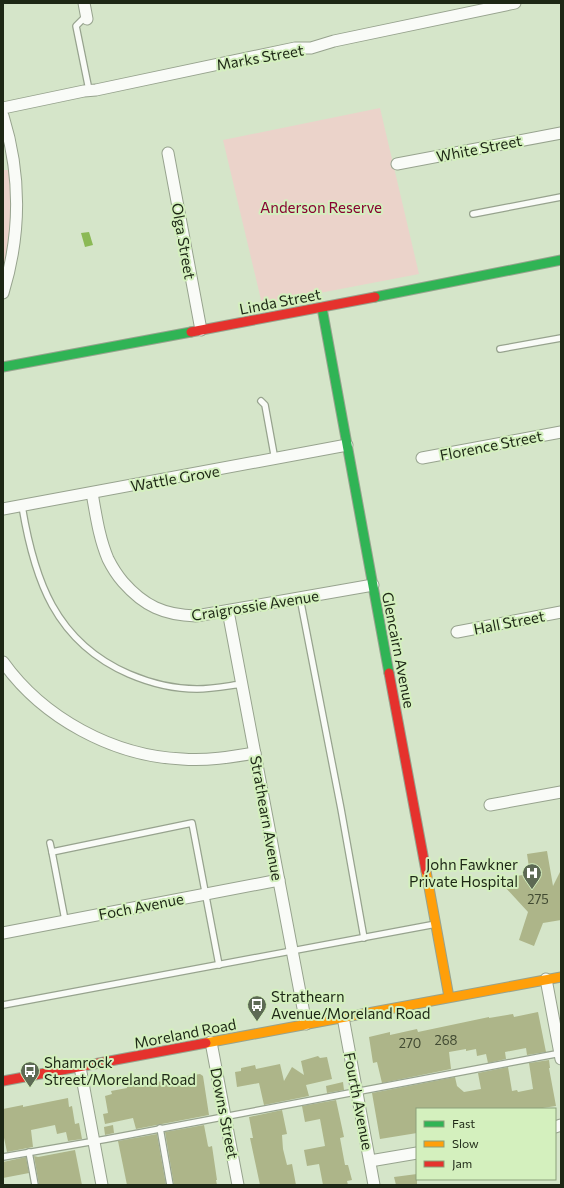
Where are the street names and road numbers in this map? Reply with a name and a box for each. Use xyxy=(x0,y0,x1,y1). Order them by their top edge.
street label: Marks Street xyxy=(215,40,305,74)
street label: White Street xyxy=(435,131,523,165)
street label: Olga Street xyxy=(168,201,200,281)
street label: Linda Street xyxy=(238,284,322,318)
street label: Florence Street xyxy=(438,426,544,464)
street label: Wattle Grove xyxy=(129,461,221,495)
street label: Craigrossie Avenue xyxy=(190,586,320,624)
street label: Glencairn Avenue xyxy=(379,590,419,710)
street label: Hall Street xyxy=(472,606,546,638)
street label: Strathearn Avenue xyxy=(247,754,287,882)
street label: Foch Avenue xyxy=(97,889,185,923)
street label: Moreland Road xyxy=(132,1014,238,1052)
street label: Fourth Avenue xyxy=(341,1051,377,1152)
street label: Downs Street xyxy=(207,1066,243,1160)

